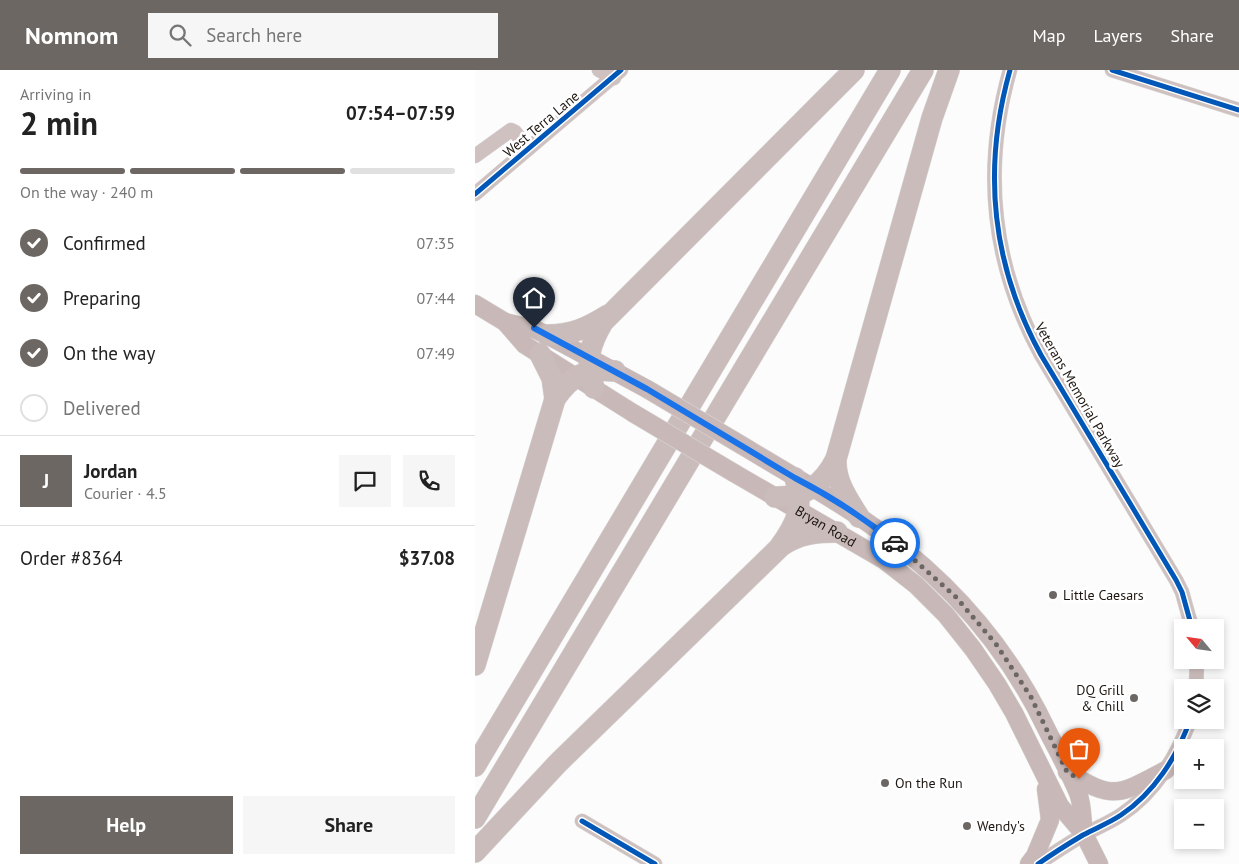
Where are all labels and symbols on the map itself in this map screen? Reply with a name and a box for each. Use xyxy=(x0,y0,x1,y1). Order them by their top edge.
street label: West Terra Lane xyxy=(499,87,583,161)
pin xyxy=(513,277,555,328)
street label: Veterans Memorial Parkway xyxy=(1031,318,1129,471)
street label: Bryan Road xyxy=(792,501,859,551)
courier xyxy=(870,518,920,568)
place label: Little Caesars xyxy=(1063,586,1144,604)
marker: Little Caesars xyxy=(1047,589,1059,601)
north arrow xyxy=(1174,619,1224,669)
place label: DQ Grill & Chill xyxy=(1076,681,1124,715)
marker: DQ Grill & Chill xyxy=(1128,692,1140,704)
pin xyxy=(1058,728,1100,779)
place label: On the Run xyxy=(895,774,963,792)
marker: On the Run xyxy=(879,777,891,789)
place label: Wendy's xyxy=(977,817,1025,835)
marker: Wendy's xyxy=(961,820,973,832)

